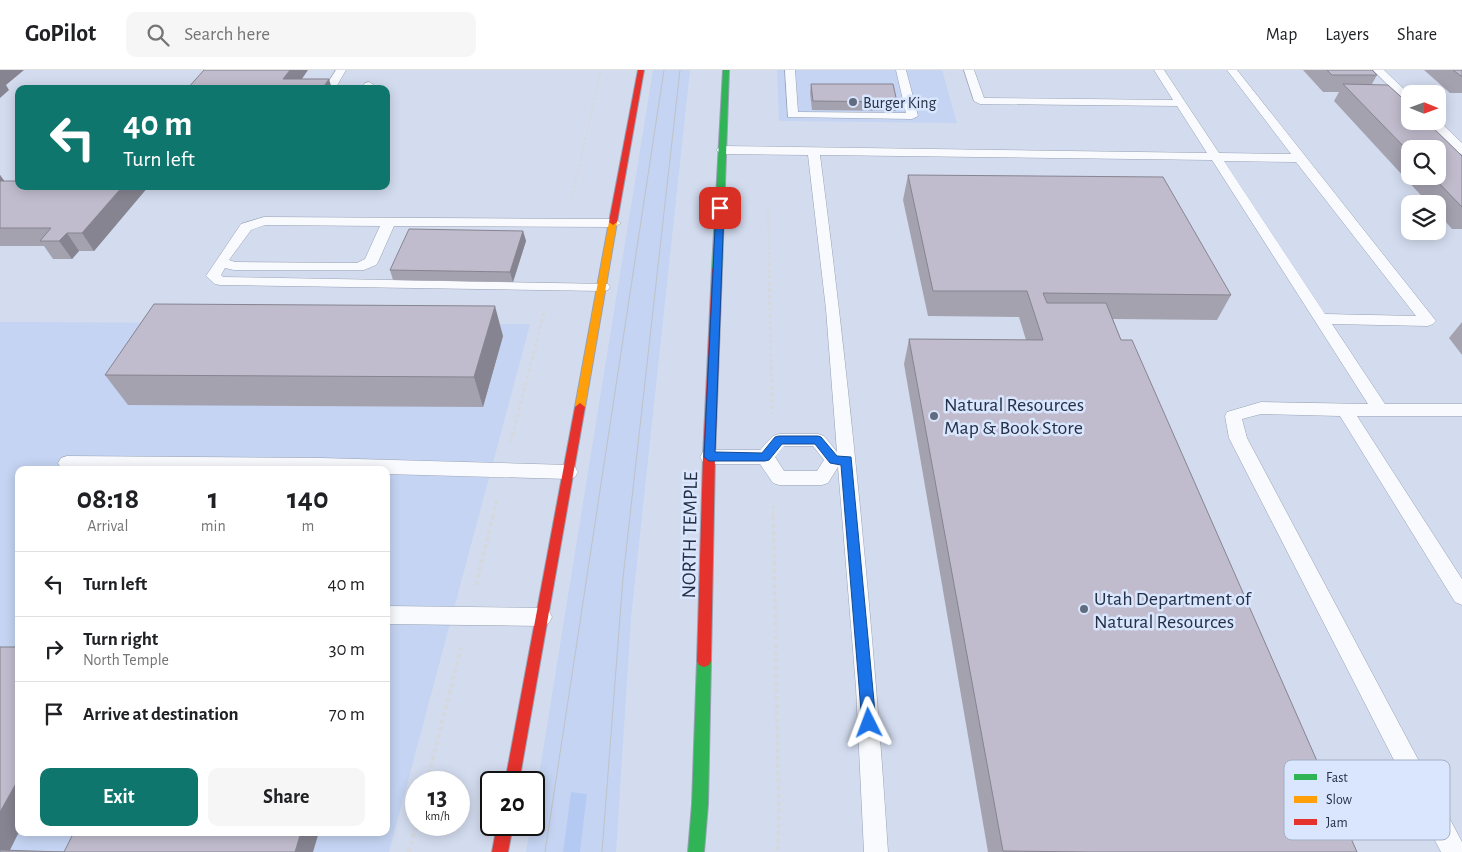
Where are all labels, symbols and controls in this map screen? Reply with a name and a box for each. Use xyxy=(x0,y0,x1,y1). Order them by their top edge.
search box xyxy=(126,12,476,57)
icon: search xyxy=(144,21,172,49)
text: GoPilot xyxy=(25,22,96,46)
text: Search here xyxy=(184,25,270,44)
text: Map xyxy=(1266,26,1297,44)
text: Layers xyxy=(1325,26,1369,44)
text: Share xyxy=(1397,26,1437,44)
north arrow xyxy=(1401,85,1446,130)
map controls xyxy=(1401,85,1446,240)
place label: Burger King xyxy=(863,95,937,111)
marker: Burger King xyxy=(847,96,859,108)
icon: left xyxy=(40,105,105,170)
text: 40 m xyxy=(123,107,192,142)
button: search xyxy=(1401,140,1446,185)
text: Turn left xyxy=(123,148,195,170)
pin xyxy=(699,187,741,229)
icon: arrive xyxy=(706,194,734,222)
button: layers xyxy=(1401,195,1446,240)
place label: Natural Resources Map & Book Store xyxy=(944,395,1084,438)
marker: Natural Resources Map & Book Store xyxy=(928,410,940,422)
street label: NORTH TEMPLE xyxy=(679,471,701,599)
text: 08:18 xyxy=(76,484,139,514)
text: 1 xyxy=(208,484,219,514)
text: 140 xyxy=(287,484,329,514)
text: Arrival xyxy=(87,518,128,534)
text: min xyxy=(201,518,226,534)
text: m xyxy=(301,518,314,534)
icon: left xyxy=(40,570,68,598)
text: Turn left xyxy=(83,575,147,594)
text: 40 m xyxy=(327,575,365,594)
place label: Utah Department of Natural Resources xyxy=(1094,589,1252,632)
marker: Utah Department of Natural Resources xyxy=(1078,603,1090,615)
text: Turn right xyxy=(83,630,158,649)
icon: right xyxy=(40,635,68,663)
text: 30 m xyxy=(329,640,365,659)
text: North Temple xyxy=(83,652,169,668)
position arrow xyxy=(842,696,894,748)
icon: arrive xyxy=(40,700,68,728)
text: Arrive at destination xyxy=(83,705,239,724)
text: 70 m xyxy=(329,705,365,724)
legend xyxy=(1284,760,1450,840)
button: Exit xyxy=(40,768,198,826)
button: Share xyxy=(208,768,365,826)
speed limit sign: 20 xyxy=(480,771,545,836)
text: Fast xyxy=(1326,771,1348,785)
text: 13 xyxy=(428,785,447,810)
text: Slow xyxy=(1326,793,1353,807)
text: km/h xyxy=(425,810,450,822)
text: Jam xyxy=(1326,816,1348,830)

